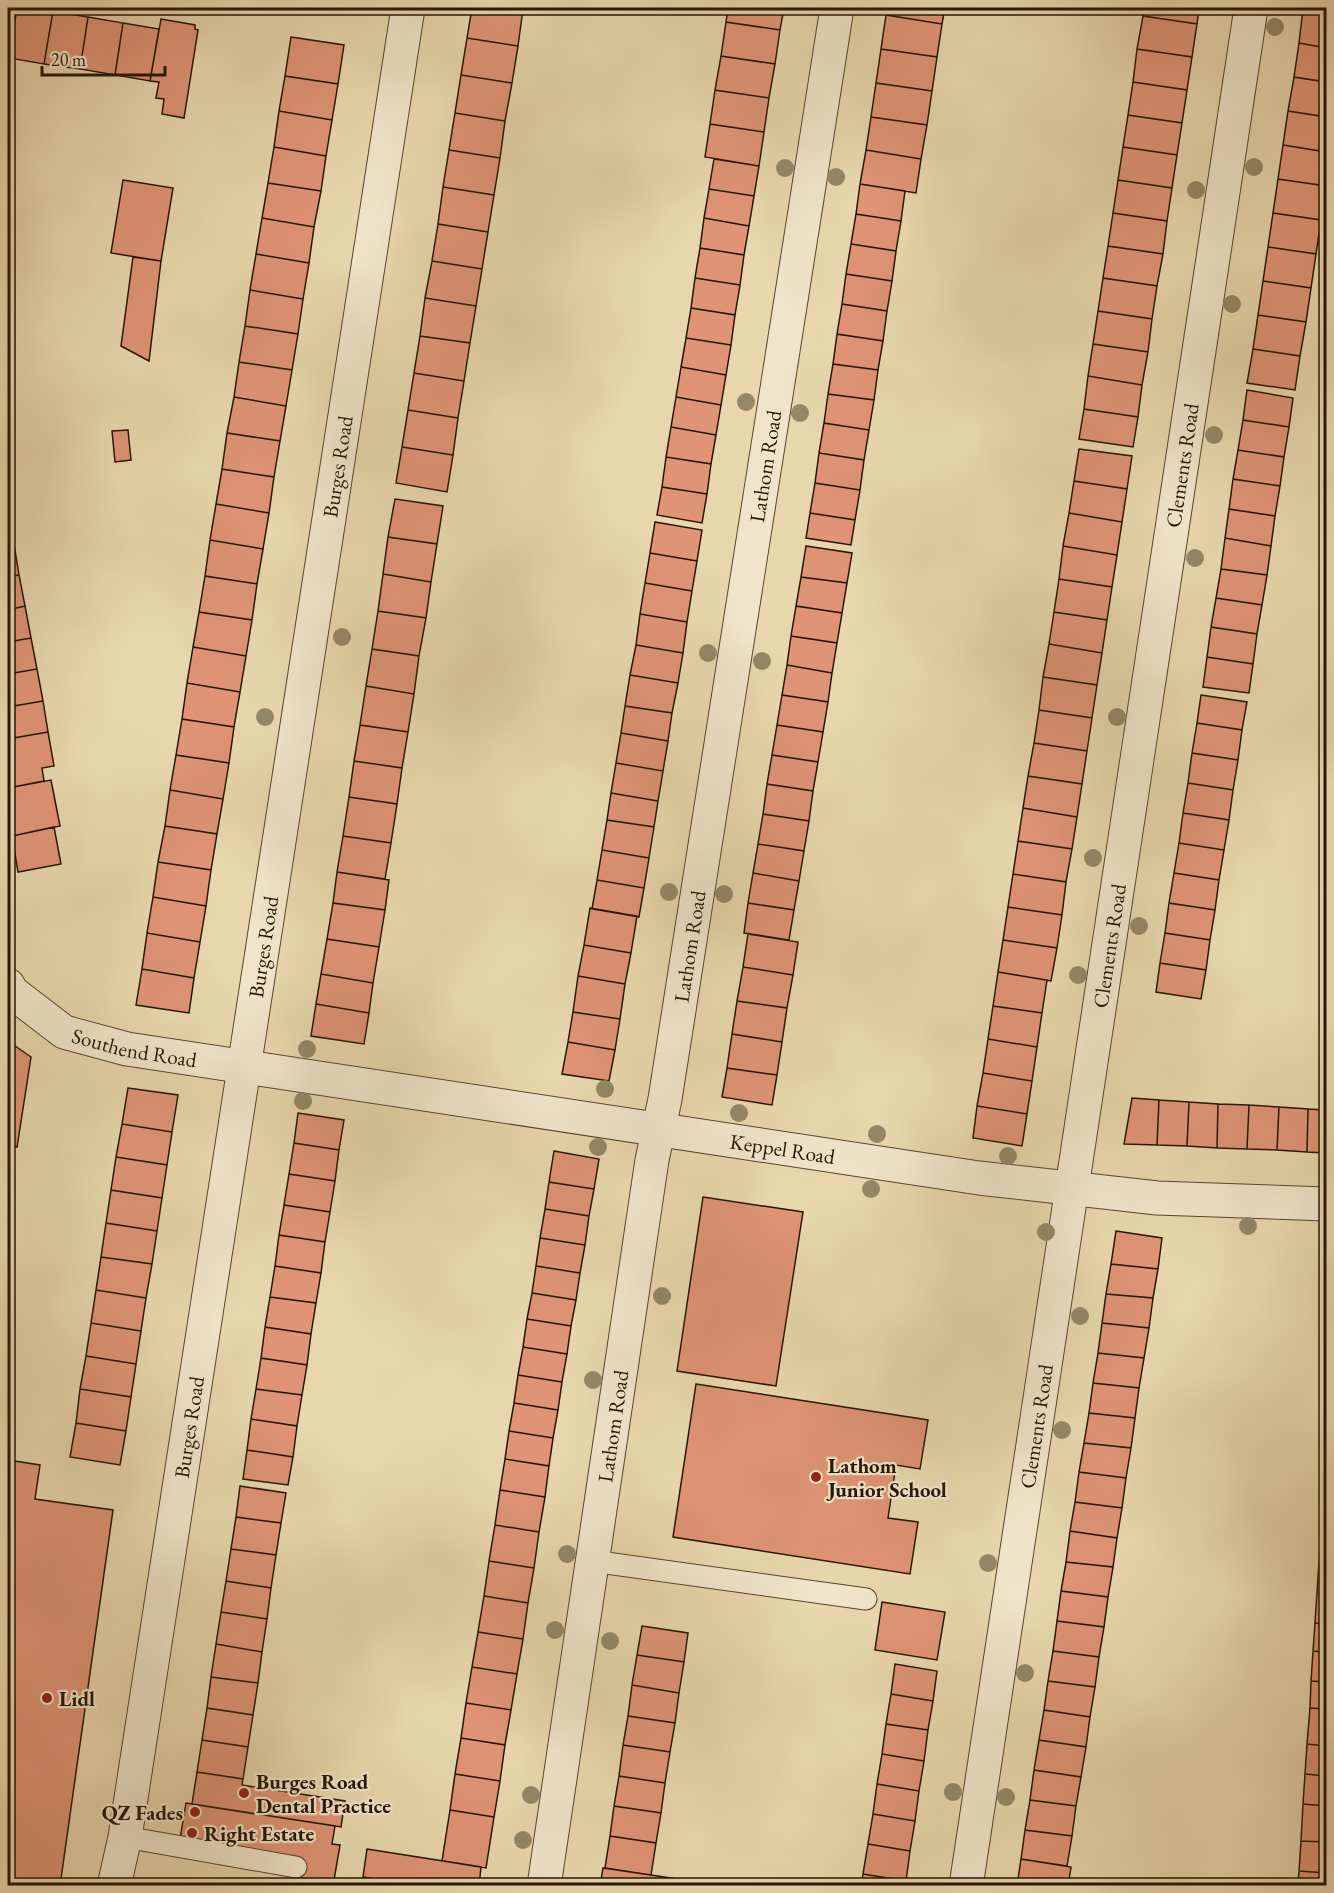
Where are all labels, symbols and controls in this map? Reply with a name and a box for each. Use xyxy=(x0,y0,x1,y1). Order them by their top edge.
scale bar xyxy=(42,39,165,77)
text: 20 m xyxy=(51,48,86,71)
street label: Clements Road xyxy=(1159,401,1204,529)
street label: Lathom Road xyxy=(743,408,787,524)
street label: Burges Road xyxy=(316,413,358,519)
street label: Clements Road xyxy=(1086,881,1131,1010)
street label: Lathom Road xyxy=(667,888,711,1004)
street label: Burges Road xyxy=(242,894,284,1000)
street label: Southend Road xyxy=(69,1021,199,1073)
street label: Keppel Road xyxy=(728,1127,837,1170)
street label: Clements Road xyxy=(1013,1362,1059,1490)
street label: Lathom Road xyxy=(591,1368,634,1484)
street label: Burges Road xyxy=(167,1374,210,1480)
place label: Lathom Junior School xyxy=(826,1452,947,1503)
marker: Lathom Junior School xyxy=(809,1470,823,1484)
place label: Lidl xyxy=(59,1685,95,1712)
marker: Lidl xyxy=(40,1691,54,1705)
place label: Burges Road Dental Practice xyxy=(256,1768,391,1819)
marker: Burges Road Dental Practice xyxy=(237,1786,251,1800)
place label: QZ Fades xyxy=(102,1799,183,1826)
marker: QZ Fades xyxy=(188,1805,202,1819)
place label: Right Estate xyxy=(204,1820,314,1847)
marker: Right Estate xyxy=(185,1826,199,1840)

